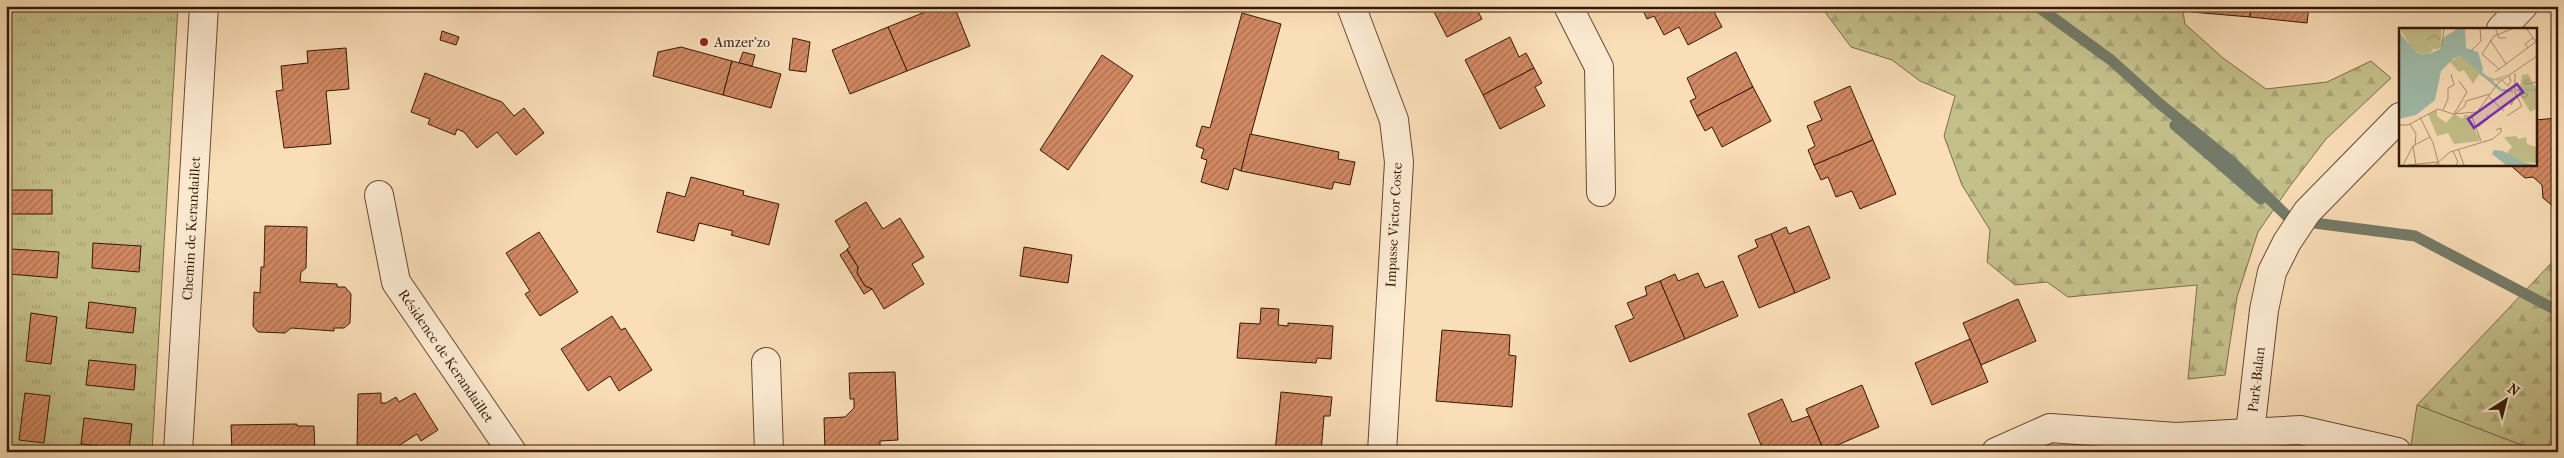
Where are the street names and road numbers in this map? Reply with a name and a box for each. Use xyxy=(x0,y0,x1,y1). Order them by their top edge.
street label: Chemin de Kerandaillet xyxy=(178,156,204,301)
street label: Impasse Victor Coste xyxy=(1382,162,1406,288)
street label: Résidence de Kerandaillet xyxy=(395,286,498,426)
street label: Park-Balan xyxy=(2244,346,2268,413)

